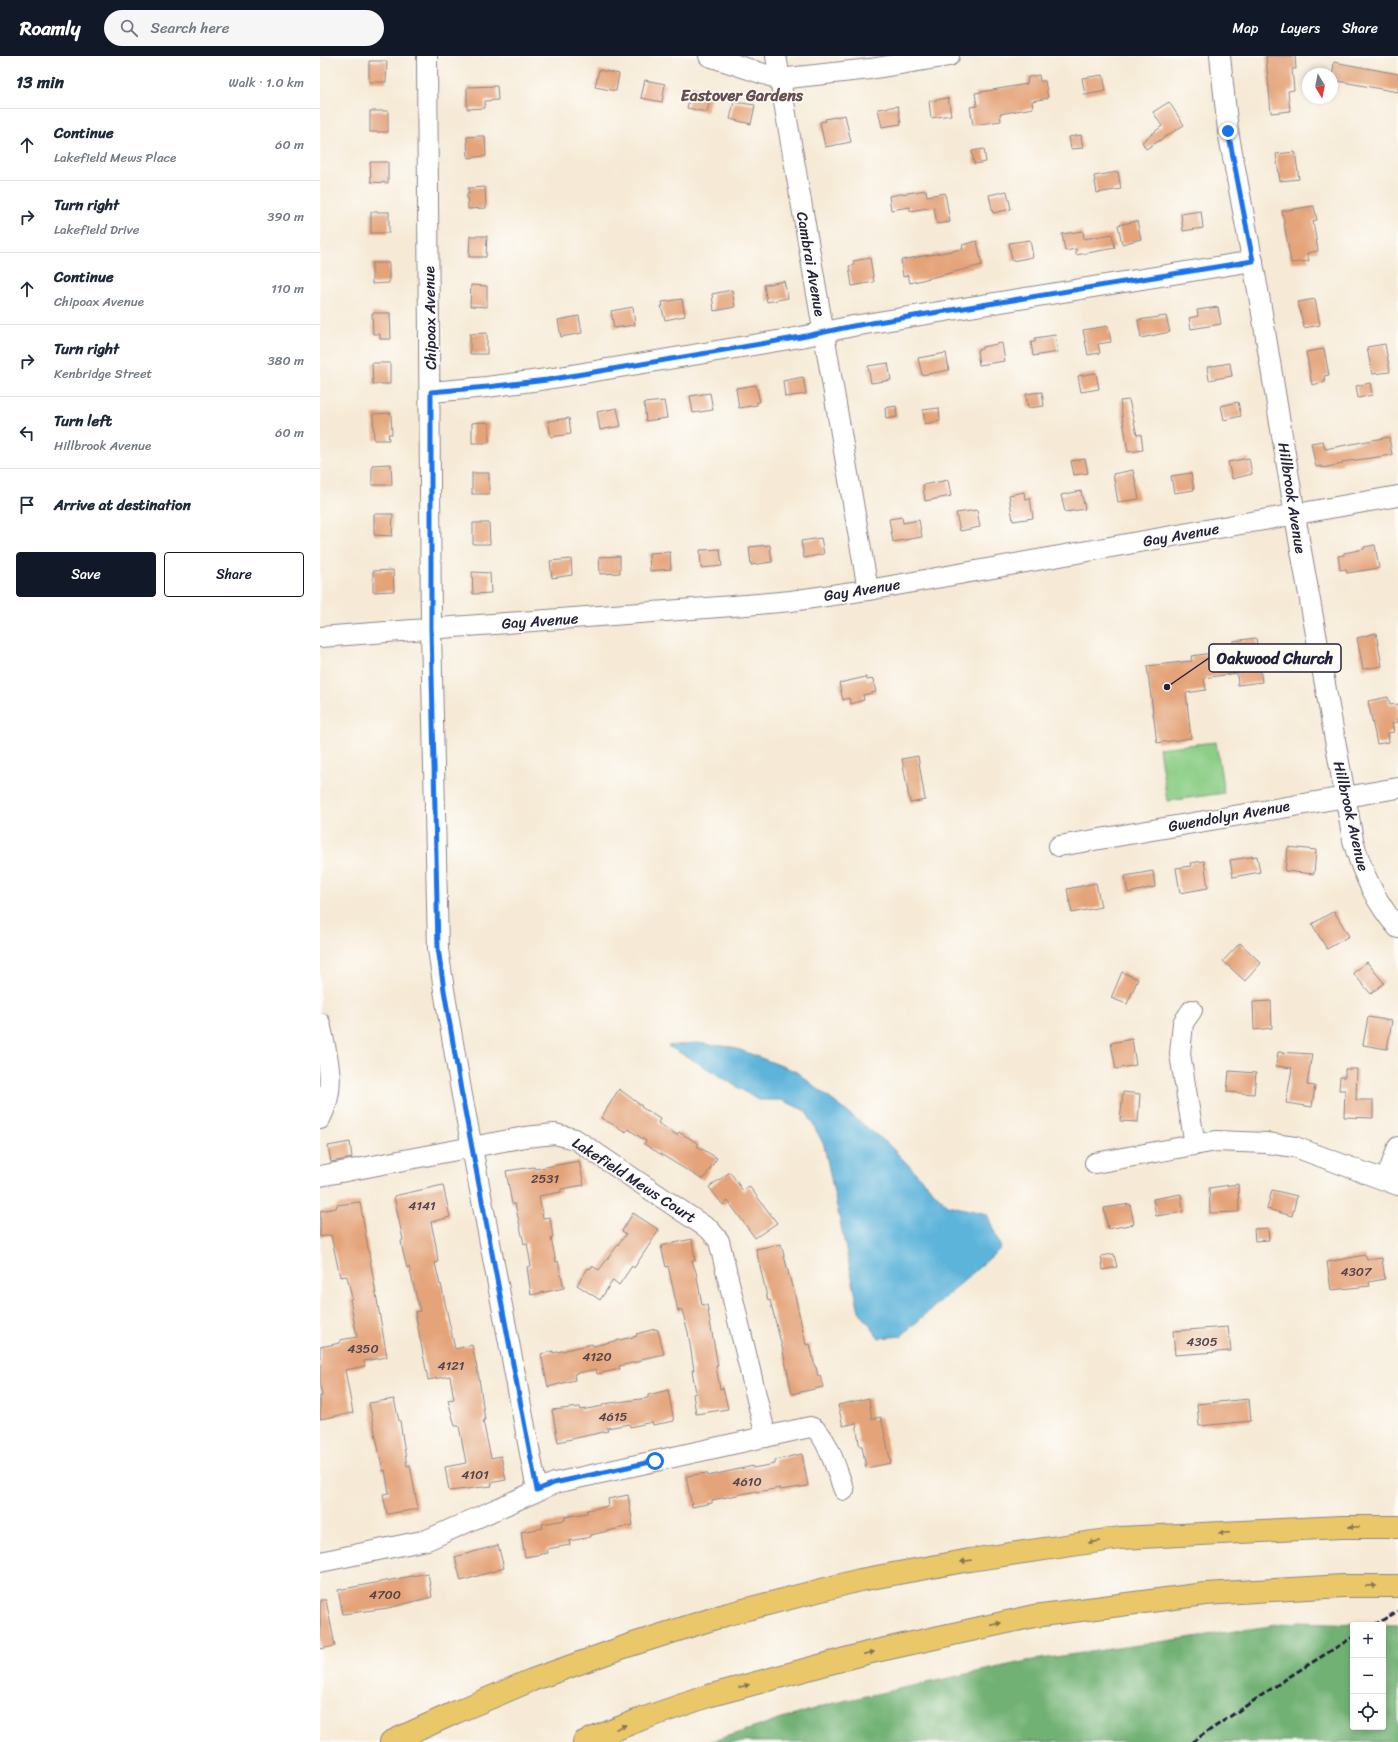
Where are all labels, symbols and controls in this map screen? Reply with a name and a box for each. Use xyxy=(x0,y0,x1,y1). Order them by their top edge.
search box xyxy=(104,10,384,46)
text: Roamly xyxy=(20,12,80,45)
text: Search here xyxy=(150,15,229,41)
text: Map xyxy=(1233,16,1258,41)
text: Layers xyxy=(1280,16,1320,41)
text: Share xyxy=(1342,16,1378,41)
icon: search xyxy=(118,17,140,39)
text: 13 min xyxy=(16,67,64,97)
north arrow xyxy=(1302,68,1338,104)
text: Walk · 1.0 km xyxy=(229,71,304,94)
district label: Eastover Gardens xyxy=(681,81,804,110)
text: Continue xyxy=(54,120,114,146)
route end xyxy=(1219,122,1237,140)
text: 60 m xyxy=(275,133,304,156)
icon: ahead xyxy=(16,134,38,156)
text: Lakefield Mews Place xyxy=(54,146,176,169)
text: Turn right xyxy=(54,192,119,218)
text: 390 m xyxy=(267,205,304,228)
icon: right xyxy=(16,206,38,228)
street label: Cambrai Avenue xyxy=(789,210,833,318)
text: Lakefield Drive xyxy=(54,218,139,241)
text: Continue xyxy=(54,264,114,290)
street label: Chipoax Avenue xyxy=(416,266,444,370)
text: 110 m xyxy=(271,277,304,300)
icon: ahead xyxy=(16,278,38,300)
text: Chipoax Avenue xyxy=(54,290,144,313)
text: Turn right xyxy=(54,336,119,362)
text: 380 m xyxy=(267,349,304,372)
icon: right xyxy=(16,350,38,372)
text: Kenbridge Street xyxy=(54,362,152,385)
text: Turn left xyxy=(54,408,112,434)
text: 60 m xyxy=(275,421,304,444)
icon: left xyxy=(16,422,38,444)
text: Hillbrook Avenue xyxy=(54,434,151,457)
street label: Hillbrook Avenue xyxy=(1270,441,1314,555)
text: Arrive at destination xyxy=(54,492,191,518)
icon: arrive xyxy=(16,494,38,516)
street label: Gay Avenue xyxy=(1141,515,1221,554)
button: Save xyxy=(16,552,156,597)
button: Share xyxy=(164,552,304,597)
street label: Gay Avenue xyxy=(822,571,902,609)
street label: Gay Avenue xyxy=(501,605,580,637)
callout: Oakwood Church xyxy=(1209,644,1341,672)
text: Oakwood Church xyxy=(1216,644,1334,673)
street label: Hillbrook Avenue xyxy=(1326,758,1376,874)
street label: Gwendolyn Avenue xyxy=(1166,793,1292,839)
street label: Lakefield Mews Court xyxy=(567,1130,702,1230)
house number: 2531 xyxy=(531,1167,559,1190)
house number: 4141 xyxy=(408,1194,436,1217)
house number: 4307 xyxy=(1341,1260,1373,1283)
house number: 4305 xyxy=(1186,1330,1218,1353)
house number: 4350 xyxy=(347,1337,379,1360)
house number: 4120 xyxy=(582,1345,612,1368)
house number: 4121 xyxy=(438,1354,465,1377)
house number: 4615 xyxy=(598,1405,628,1428)
route start xyxy=(646,1452,664,1470)
house number: 4101 xyxy=(461,1463,489,1486)
house number: 4610 xyxy=(732,1470,762,1493)
one-way arrow xyxy=(1347,1524,1360,1530)
one-way arrow xyxy=(1218,1529,1230,1536)
one-way arrow xyxy=(1088,1539,1100,1545)
one-way arrow xyxy=(960,1558,972,1564)
house number: 4700 xyxy=(369,1583,401,1606)
one-way arrow xyxy=(1365,1583,1378,1589)
one-way arrow xyxy=(990,1621,1002,1627)
map controls xyxy=(1350,1622,1386,1730)
button: + xyxy=(1350,1622,1386,1658)
one-way arrow xyxy=(863,1649,875,1655)
button: − xyxy=(1350,1658,1386,1694)
one-way arrow xyxy=(738,1683,750,1689)
button: locate xyxy=(1350,1694,1386,1730)
one-way arrow xyxy=(615,1724,627,1730)

